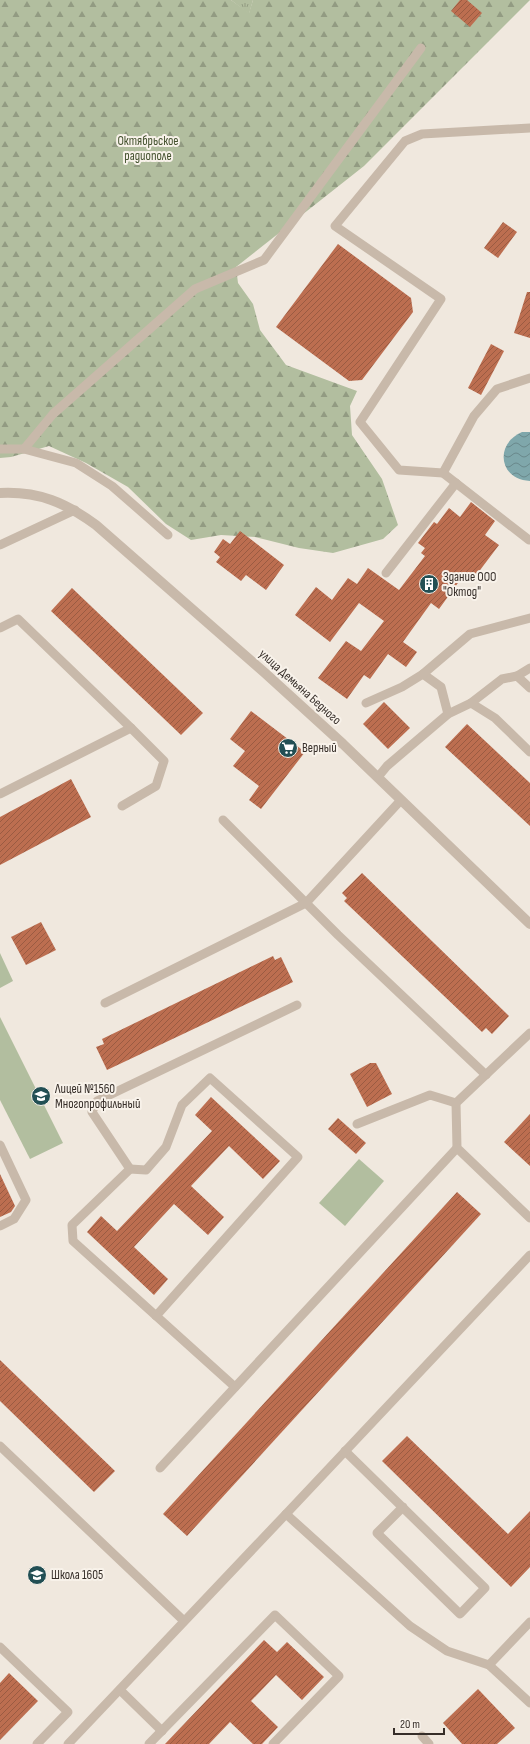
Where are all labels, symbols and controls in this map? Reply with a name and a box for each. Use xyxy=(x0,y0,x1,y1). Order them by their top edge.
park label: Октябрьское радиополе xyxy=(117,133,179,164)
place label: Здание ООО "Октод" xyxy=(443,569,497,600)
building icon: Здание ООО "Октод" xyxy=(418,573,440,595)
street label: улица Демьяна Бедного xyxy=(256,646,344,728)
supermarket icon: Верный xyxy=(277,737,299,759)
place label: Верный xyxy=(302,740,337,756)
place label: Лицей №1560 Многопрофильный xyxy=(54,1081,140,1112)
school or university icon: Лицей №1560 Многопрофильный xyxy=(30,1085,52,1107)
school or university icon: Школа 1605 xyxy=(26,1564,48,1586)
place label: Школа 1605 xyxy=(51,1567,103,1583)
scale bar xyxy=(394,1710,444,1736)
text: 20 m xyxy=(400,1717,420,1732)

